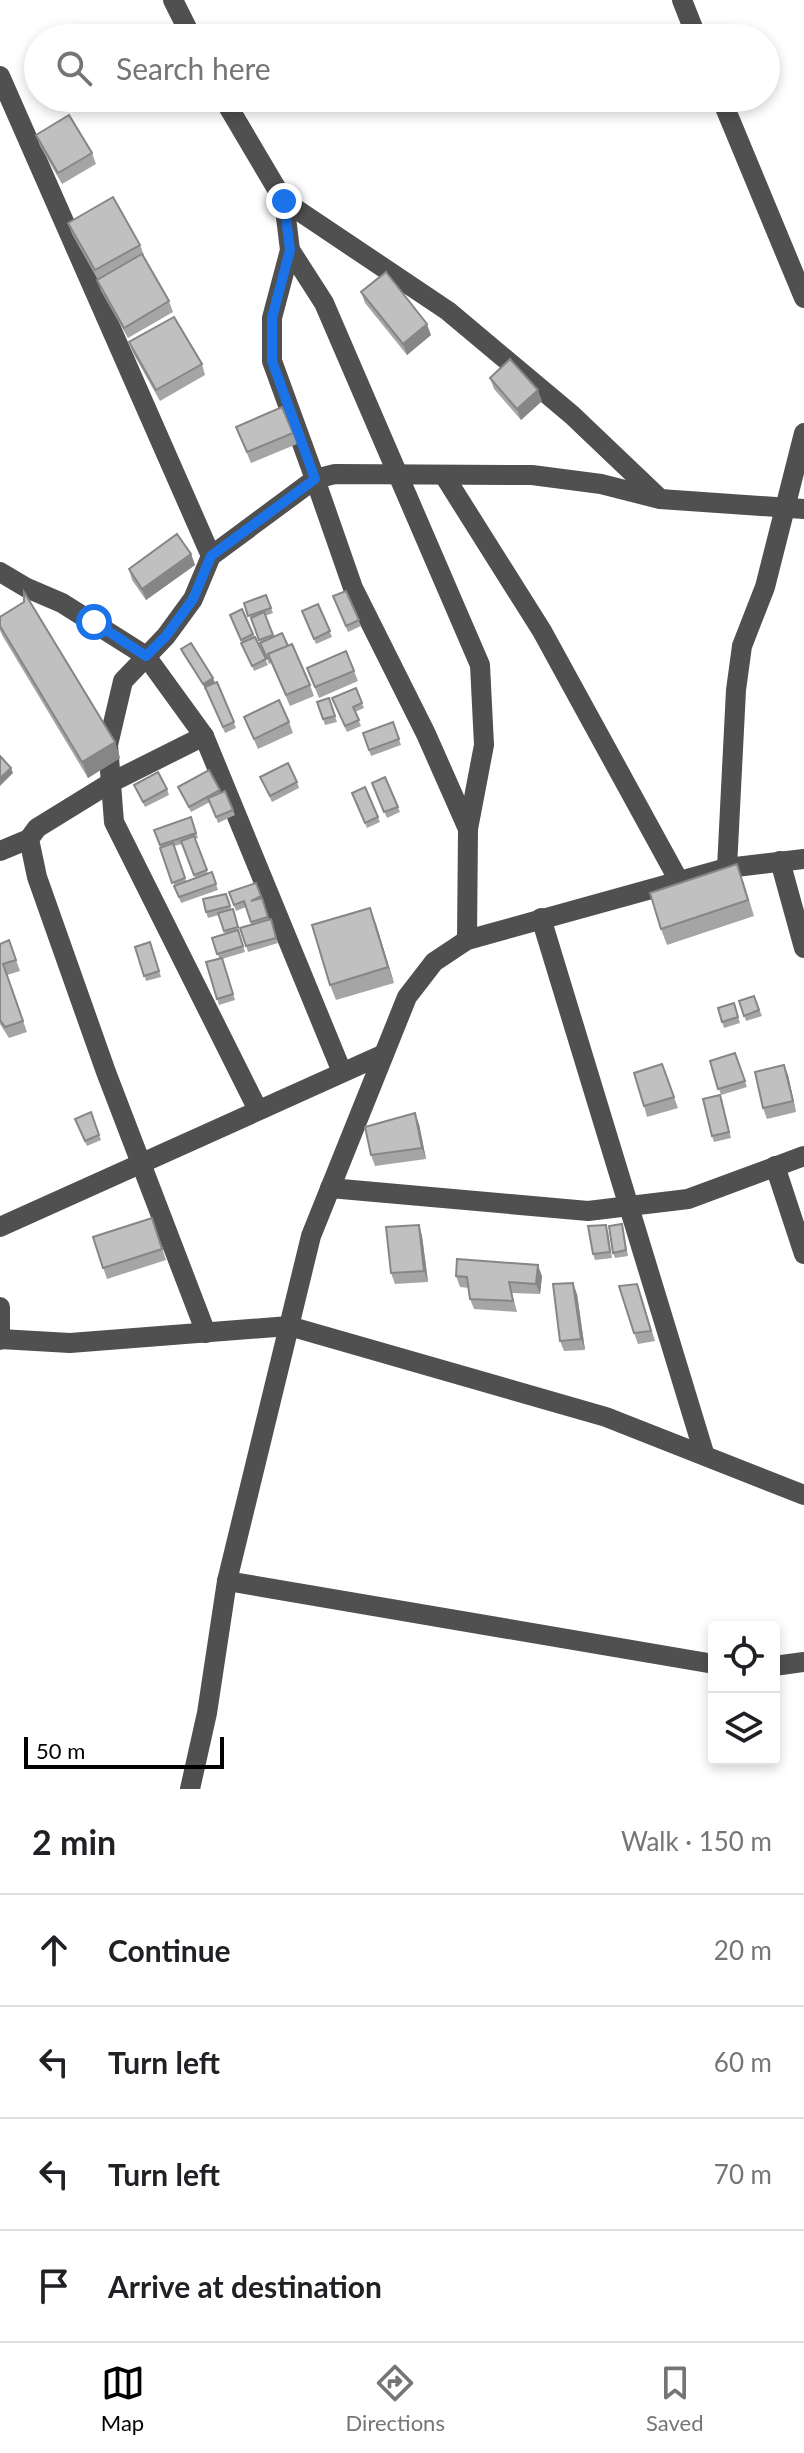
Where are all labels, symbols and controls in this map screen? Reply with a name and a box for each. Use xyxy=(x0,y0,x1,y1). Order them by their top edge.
search box xyxy=(24,24,780,112)
icon: search xyxy=(52,46,96,90)
text: Search here xyxy=(116,50,271,86)
route end xyxy=(266,183,302,219)
route start xyxy=(76,604,112,640)
map controls xyxy=(708,1621,780,1765)
button: locate xyxy=(708,1621,780,1693)
button: layers xyxy=(708,1693,780,1765)
scale bar xyxy=(24,1733,224,1769)
text: 50 m xyxy=(36,1737,85,1764)
text: 2 min xyxy=(32,1821,116,1862)
text: Walk · 150 m xyxy=(621,1825,772,1857)
icon: ahead xyxy=(32,1928,76,1972)
text: Continue xyxy=(108,1932,231,1968)
text: 20 m xyxy=(714,1934,772,1966)
icon: left xyxy=(32,2040,76,2084)
text: Turn left xyxy=(108,2044,220,2080)
text: 60 m xyxy=(714,2046,772,2078)
icon: left xyxy=(32,2152,76,2196)
text: Turn left xyxy=(108,2156,220,2192)
text: 70 m xyxy=(714,2158,772,2190)
icon: arrive xyxy=(32,2264,76,2308)
text: Arrive at destination xyxy=(108,2268,382,2304)
tab: Map xyxy=(101,2361,145,2436)
tab: Directions xyxy=(346,2361,445,2436)
tab: Saved xyxy=(646,2361,703,2436)

